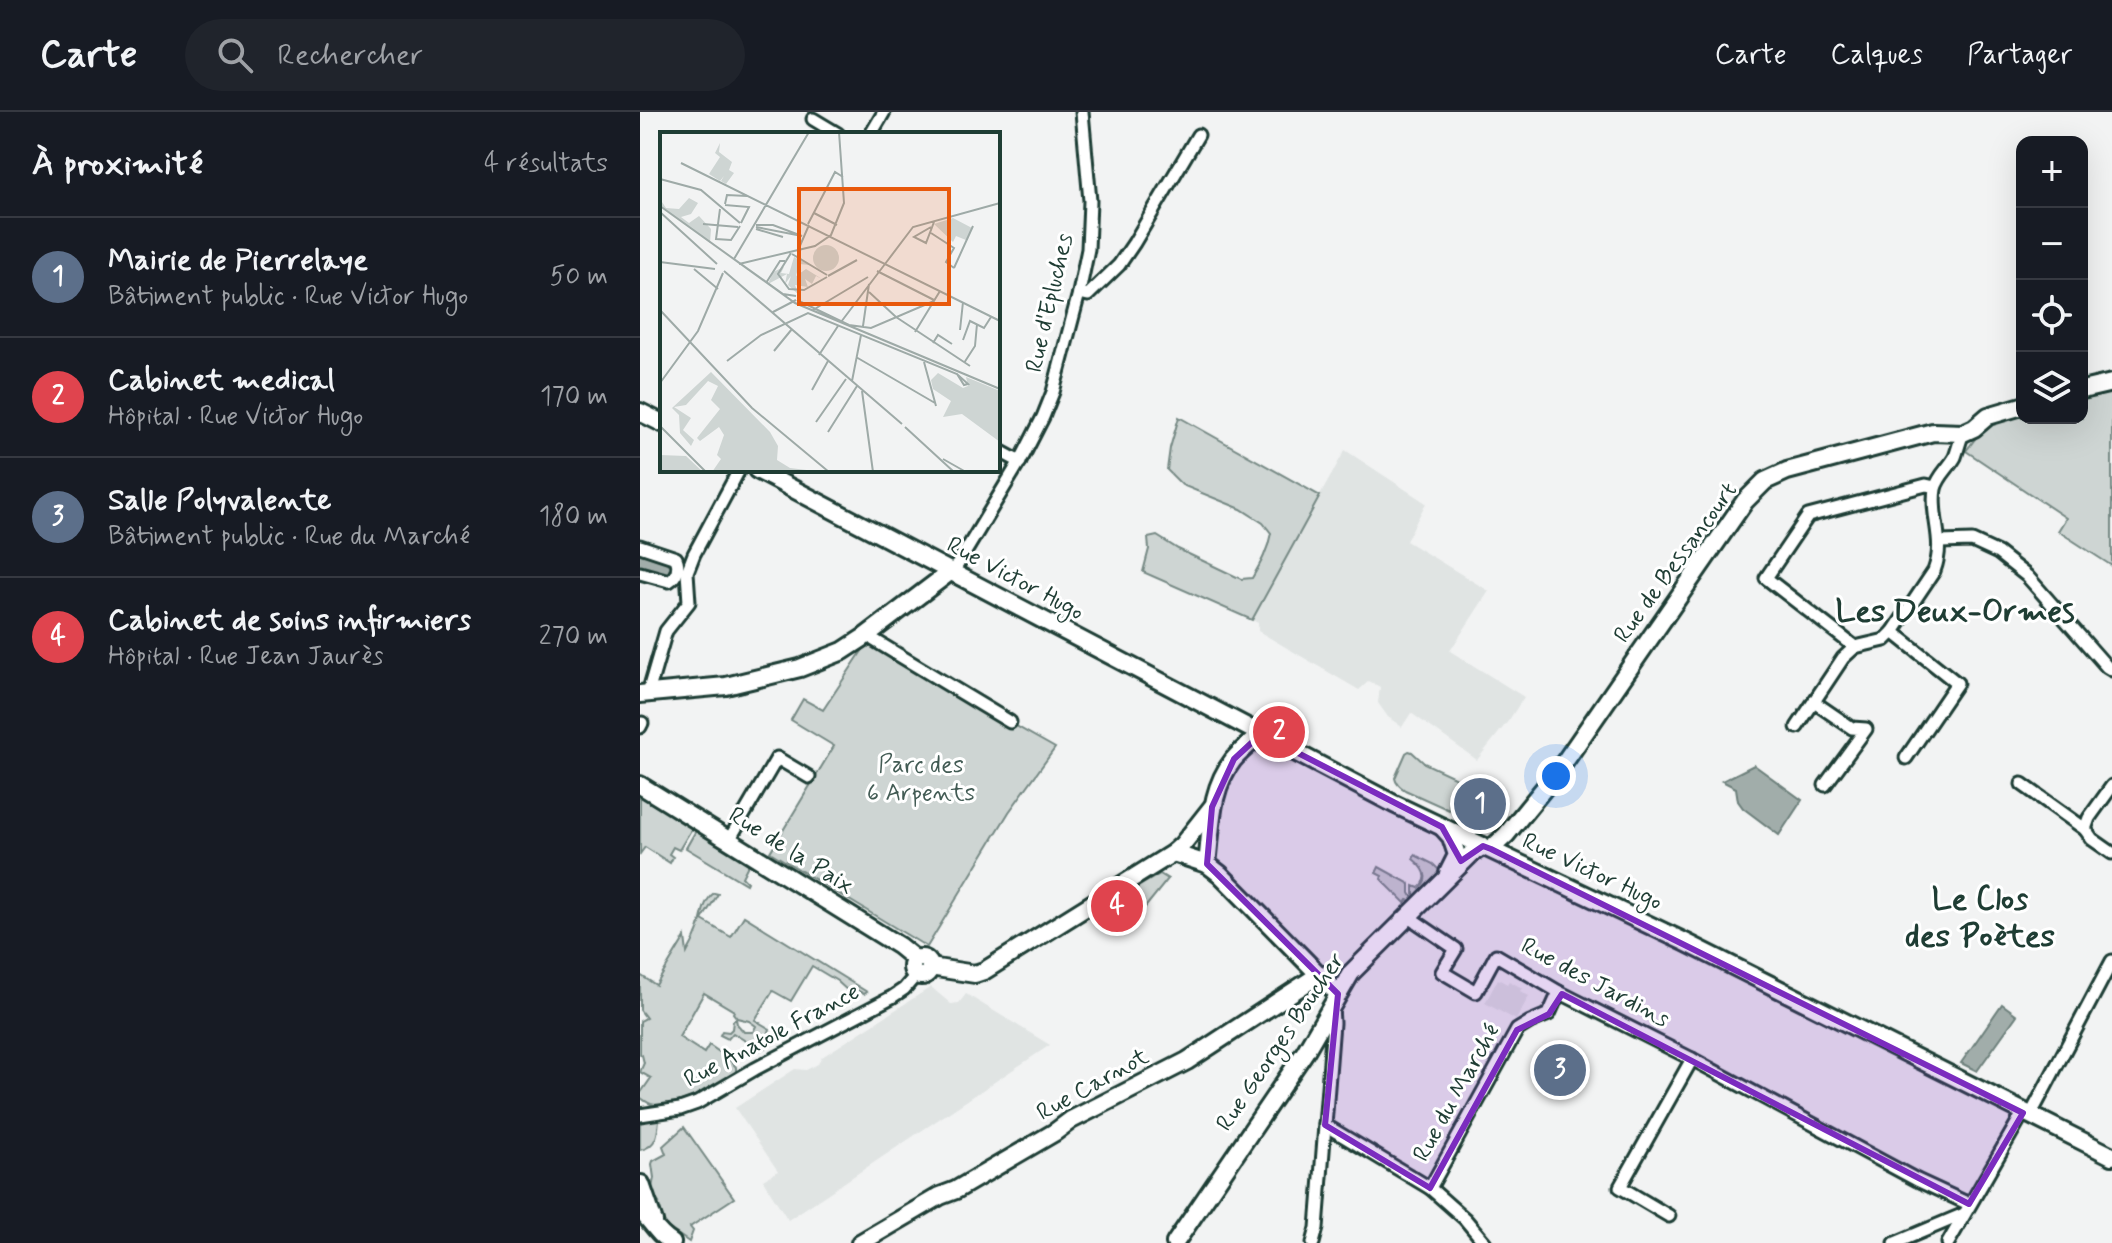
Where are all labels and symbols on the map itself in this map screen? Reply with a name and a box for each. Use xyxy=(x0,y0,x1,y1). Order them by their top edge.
inset map xyxy=(660,132,1000,472)
street label: Rue d'Epluches xyxy=(1019,230,1081,376)
street label: Rue de Bessancourt xyxy=(1607,476,1745,650)
street label: Rue Victor Hugo xyxy=(940,530,1089,630)
district label: Les Deux-Ormes xyxy=(1835,591,2075,633)
pin: 2 xyxy=(1253,702,1305,762)
park label: Parc des 6 Arpents xyxy=(867,750,975,809)
your location xyxy=(1536,756,1576,796)
pin: 1 xyxy=(1454,774,1506,834)
street label: Rue de la Paix xyxy=(722,800,860,902)
street label: Rue Victor Hugo xyxy=(1516,826,1667,920)
pin: 4 xyxy=(1091,876,1143,936)
district label: Le Clos des Poètes xyxy=(1905,879,2055,958)
street label: Rue des Jardins xyxy=(1515,931,1675,1035)
street label: Rue Georges Boucher xyxy=(1210,947,1354,1139)
street label: Rue Anatole France xyxy=(679,977,865,1095)
street label: Rue du Marché xyxy=(1406,1018,1508,1167)
pin: 3 xyxy=(1534,1040,1586,1100)
street label: Rue Carnot xyxy=(1031,1041,1155,1129)

